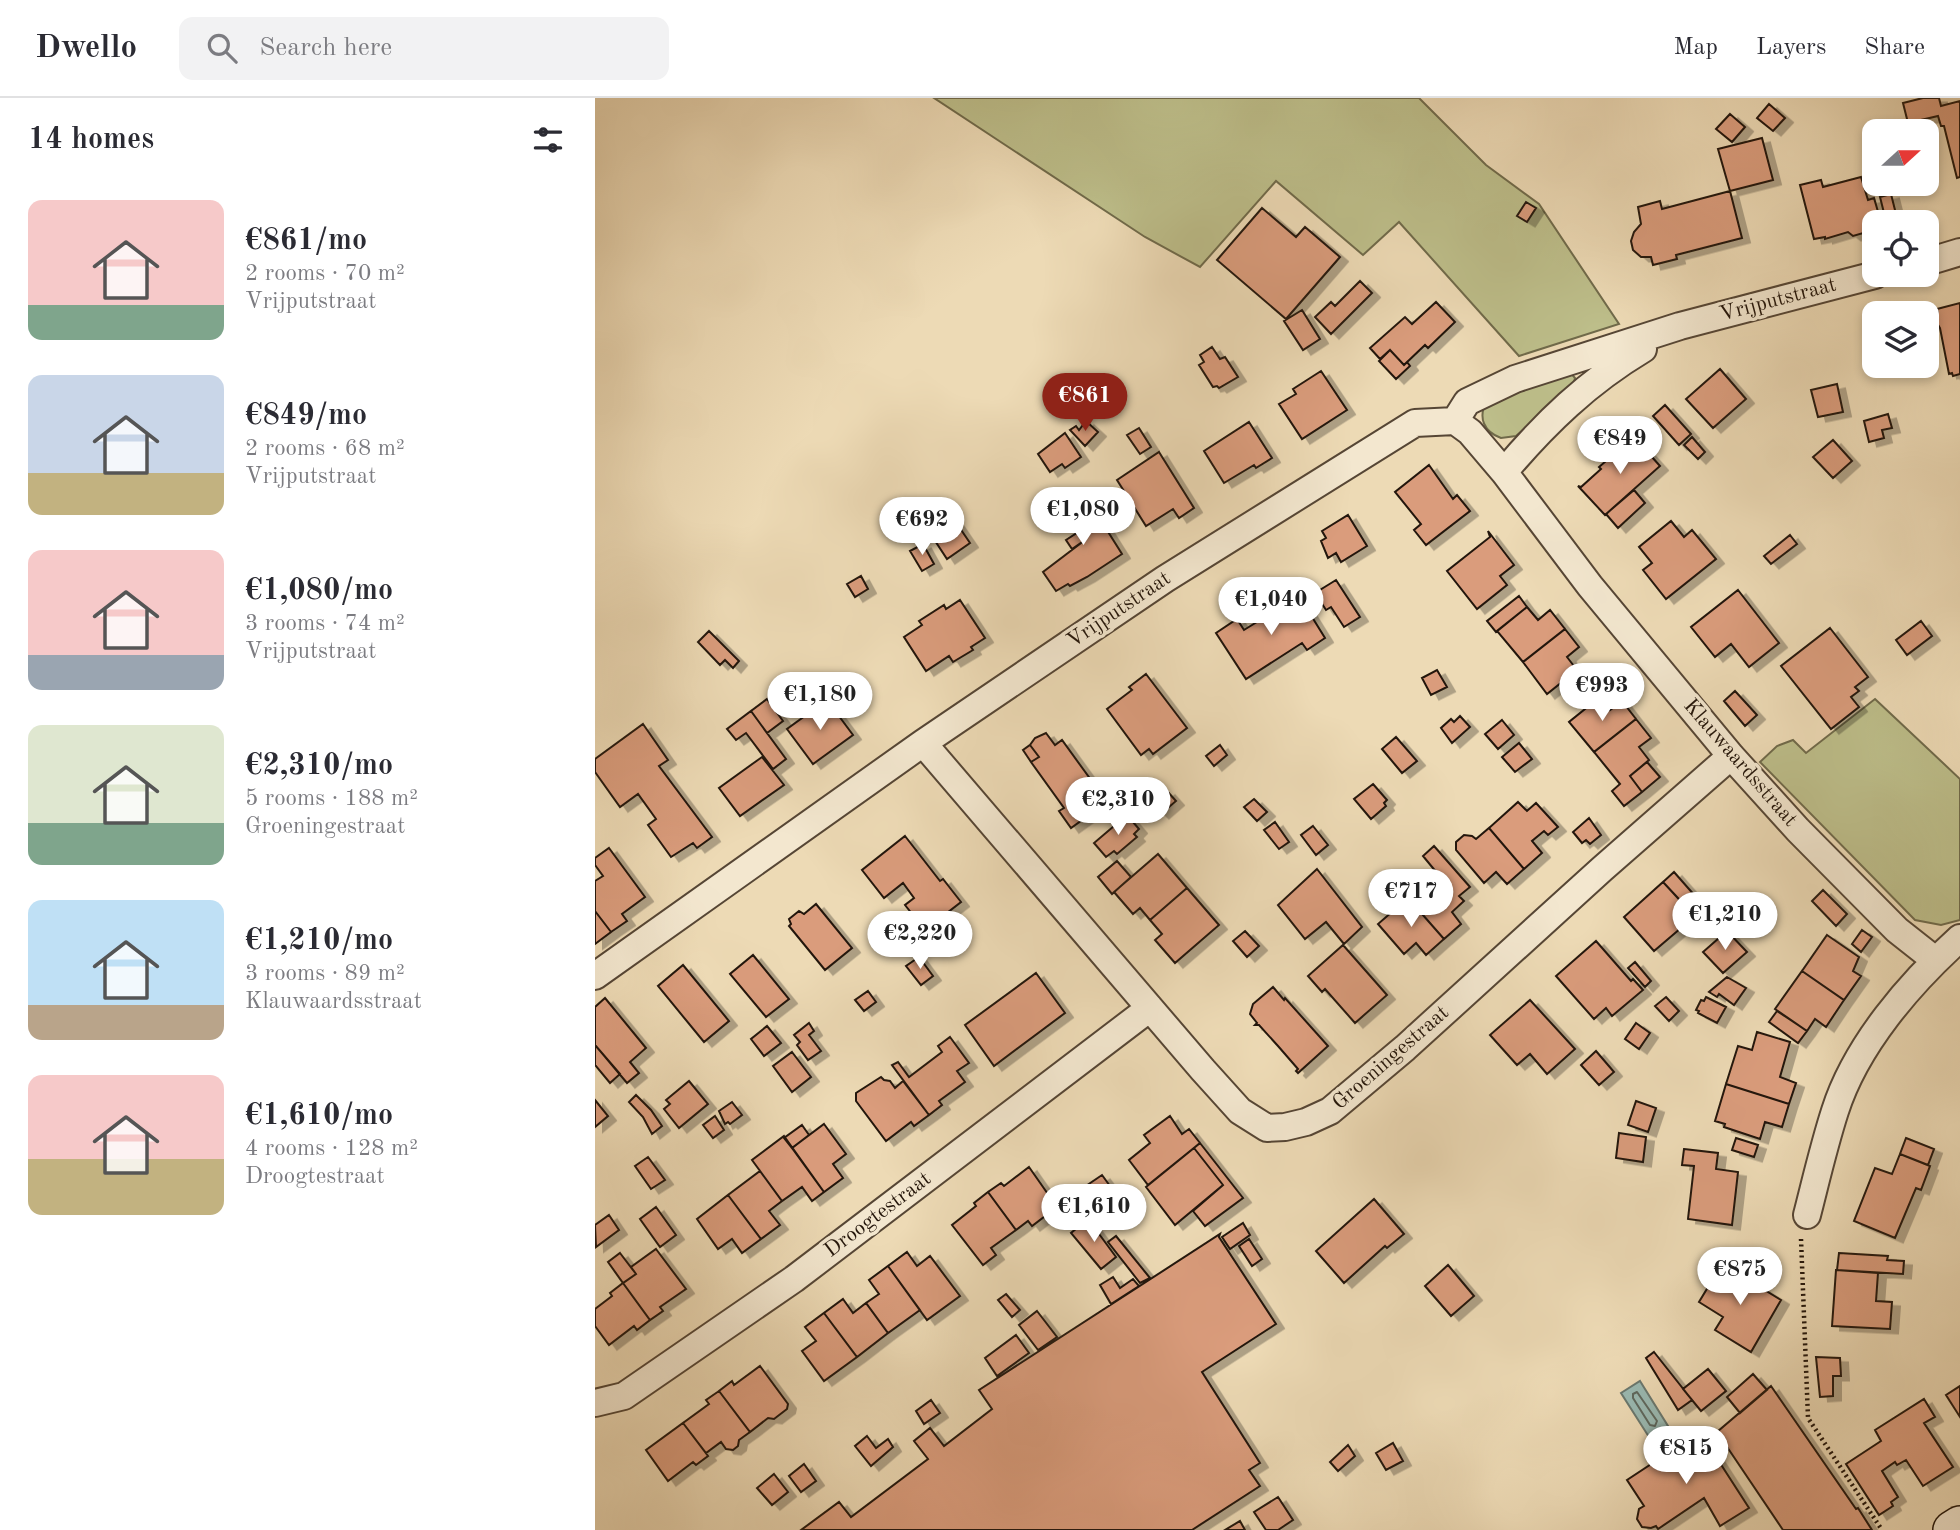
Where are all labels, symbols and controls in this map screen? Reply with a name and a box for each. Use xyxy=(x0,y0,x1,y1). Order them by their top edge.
search box xyxy=(179,17,669,80)
icon: search xyxy=(203,29,241,67)
text: Dwello xyxy=(35,32,137,65)
text: Search here xyxy=(259,35,392,61)
text: Map xyxy=(1674,36,1718,60)
text: Layers xyxy=(1756,36,1826,60)
text: Share xyxy=(1864,36,1925,60)
north arrow xyxy=(1862,119,1939,196)
map controls xyxy=(1862,119,1939,378)
icon: filters xyxy=(529,121,567,159)
text: 14 homes xyxy=(28,125,154,155)
button: locate xyxy=(1862,210,1939,287)
text: €861/mo xyxy=(245,226,367,256)
icon: home xyxy=(84,228,168,312)
text: 2 rooms · 70 m² xyxy=(245,262,405,285)
street label: Vrijputstraat xyxy=(1717,274,1839,326)
text: Vrijputstraat xyxy=(245,290,376,313)
button: layers xyxy=(1862,301,1939,378)
pin: €861 xyxy=(1044,374,1126,433)
text: €861 xyxy=(1058,384,1112,407)
text: €849/mo xyxy=(245,401,367,431)
icon: home xyxy=(84,403,168,487)
pin: €849 xyxy=(1579,416,1661,476)
text: €849 xyxy=(1593,427,1647,450)
text: 2 rooms · 68 m² xyxy=(245,437,405,460)
text: Vrijputstraat xyxy=(245,465,376,488)
pin: €1,080 xyxy=(1026,488,1140,547)
pin: €692 xyxy=(881,498,963,557)
text: €1,080 xyxy=(1046,498,1120,521)
text: €692 xyxy=(895,508,949,531)
street label: Vrijputstraat xyxy=(1063,568,1175,652)
text: €1,080/mo xyxy=(245,576,393,606)
icon: home xyxy=(84,578,168,662)
pin: €1,040 xyxy=(1214,578,1328,637)
text: €1,040 xyxy=(1234,588,1308,611)
text: 3 rooms · 74 m² xyxy=(245,612,405,635)
text: Vrijputstraat xyxy=(245,640,376,663)
pin: €993 xyxy=(1561,664,1643,723)
pin: €1,180 xyxy=(763,672,877,732)
text: €993 xyxy=(1575,674,1629,697)
text: €1,180 xyxy=(783,683,857,706)
street label: Klauwaardsstraat xyxy=(1679,695,1801,831)
text: €2,310/mo xyxy=(245,751,393,781)
icon: home xyxy=(84,753,168,837)
pin: €2,310 xyxy=(1061,778,1175,837)
text: 5 rooms · 188 m² xyxy=(245,787,418,810)
text: €2,310 xyxy=(1081,788,1155,811)
text: Groeningestraat xyxy=(245,815,405,838)
pin: €717 xyxy=(1370,870,1452,929)
text: €717 xyxy=(1384,880,1438,903)
pin: €1,210 xyxy=(1668,892,1782,952)
text: €1,210 xyxy=(1688,903,1762,926)
pin: €2,220 xyxy=(863,912,977,971)
text: €2,220 xyxy=(883,922,957,945)
text: €1,210/mo xyxy=(245,926,393,956)
icon: home xyxy=(84,928,168,1012)
text: 3 rooms · 89 m² xyxy=(245,962,405,985)
text: Klauwaardsstraat xyxy=(245,990,422,1013)
street label: Groeningestraat xyxy=(1329,1002,1453,1114)
text: €1,610/mo xyxy=(245,1101,393,1131)
icon: home xyxy=(84,1103,168,1187)
text: 4 rooms · 128 m² xyxy=(245,1137,418,1160)
text: Droogtestraat xyxy=(245,1165,384,1188)
street label: Droogtestraat xyxy=(821,1168,935,1262)
pin: €1,610 xyxy=(1037,1184,1151,1244)
text: €1,610 xyxy=(1057,1195,1131,1218)
pin: €875 xyxy=(1699,1248,1781,1307)
text: €875 xyxy=(1713,1258,1767,1281)
pin: €815 xyxy=(1645,1426,1727,1486)
text: €815 xyxy=(1659,1437,1713,1460)

